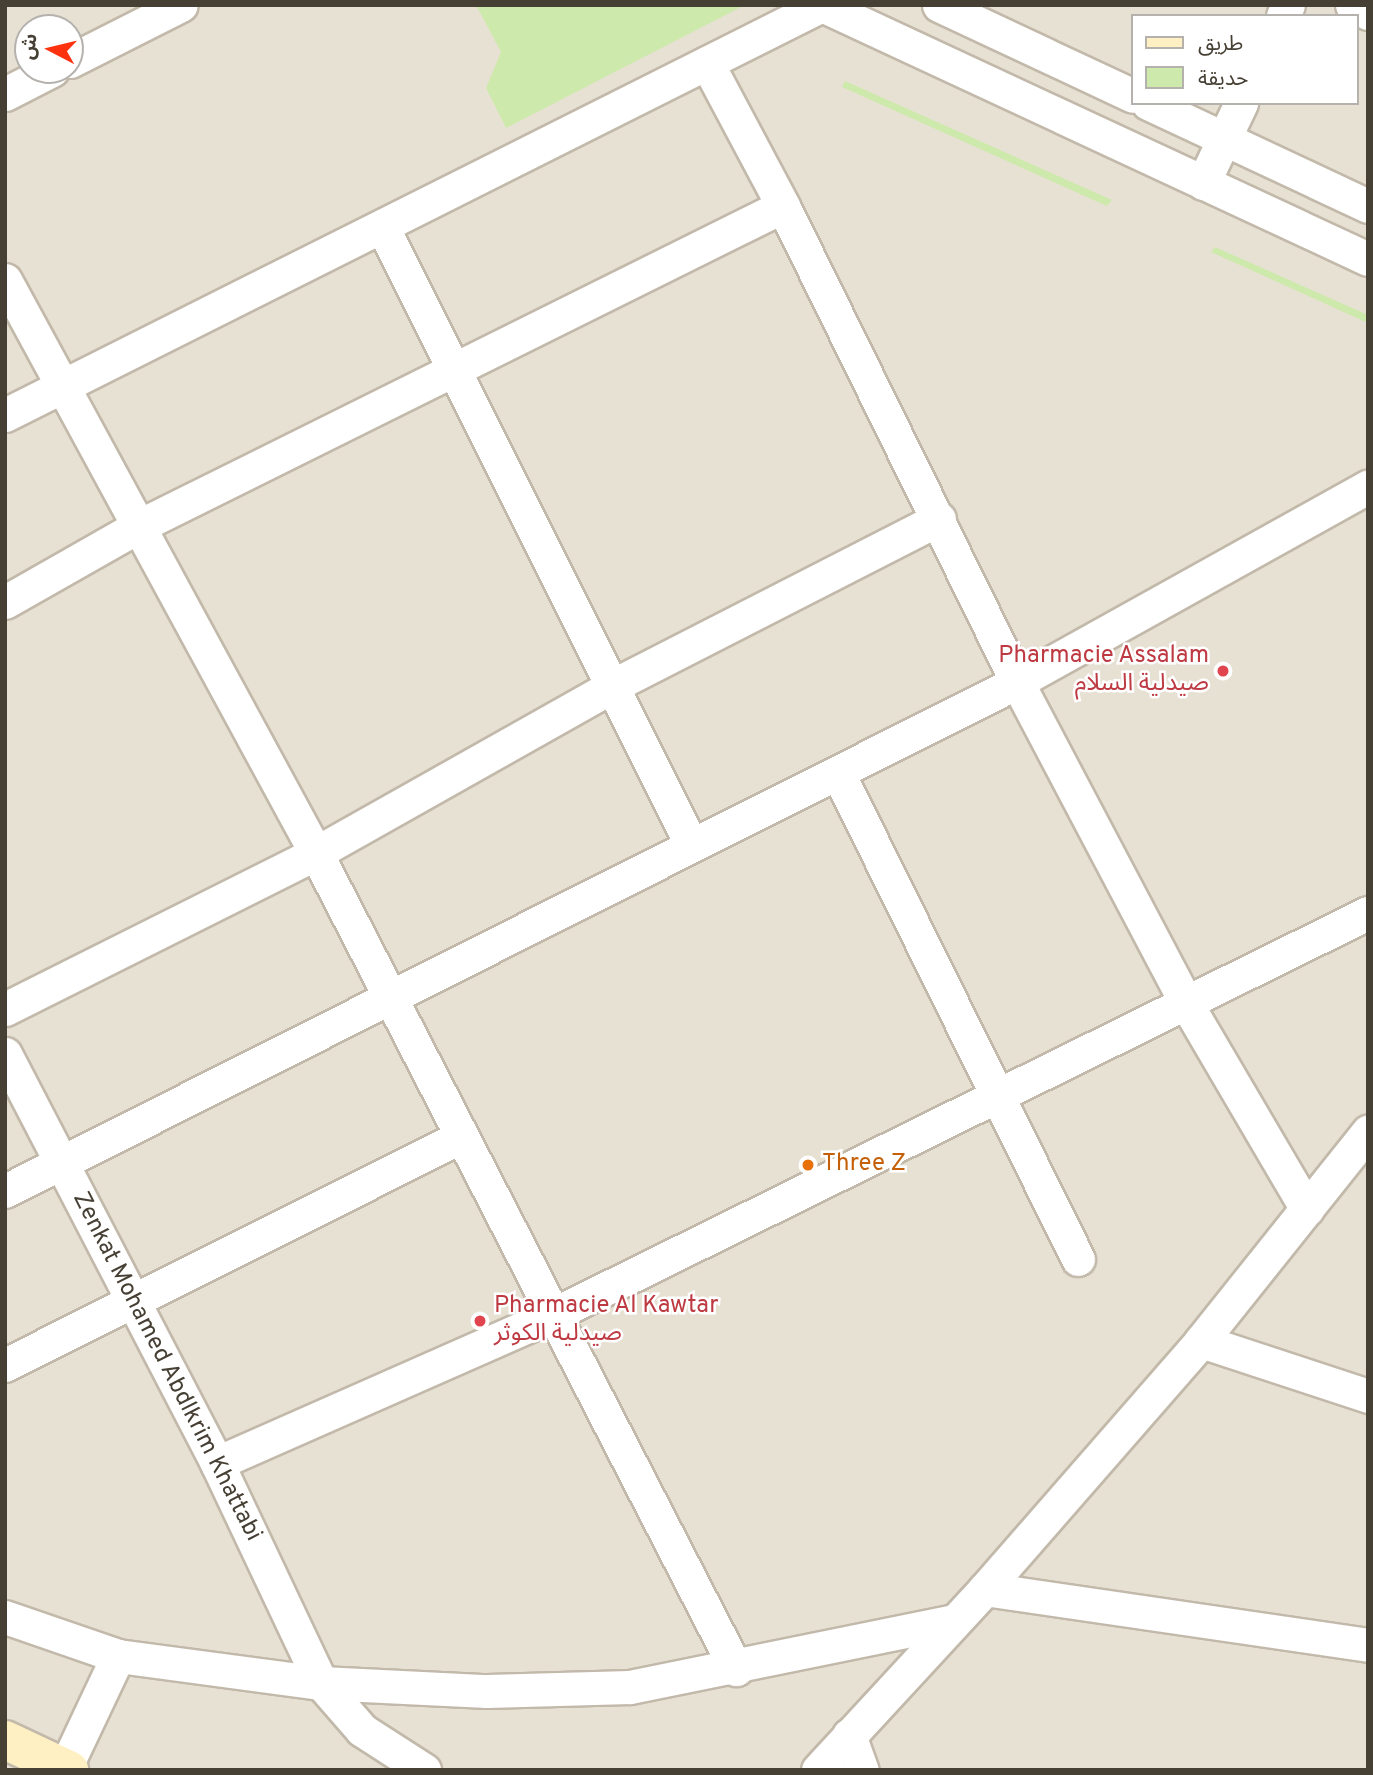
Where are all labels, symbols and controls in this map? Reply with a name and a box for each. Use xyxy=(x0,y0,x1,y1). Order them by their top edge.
north arrow xyxy=(14,14,84,84)
legend xyxy=(1132,14,1359,105)
text: طريق xyxy=(1198,31,1243,58)
text: ش xyxy=(17,32,44,61)
text: حديقة xyxy=(1198,66,1248,93)
place label: Pharmacie Assalam صيدلية السلام xyxy=(997,643,1209,699)
marker: Pharmacie Assalam صيدلية السلام xyxy=(1215,663,1231,679)
place label: Three Z xyxy=(822,1151,906,1179)
marker: Three Z xyxy=(800,1157,816,1173)
street label: Zenkat Mohamed Abdlkrim Khattabi xyxy=(65,1187,267,1547)
place label: Pharmacie Al Kawtar صيدلية الكوثر xyxy=(494,1293,720,1349)
marker: Pharmacie Al Kawtar صيدلية الكوثر xyxy=(472,1313,488,1329)

